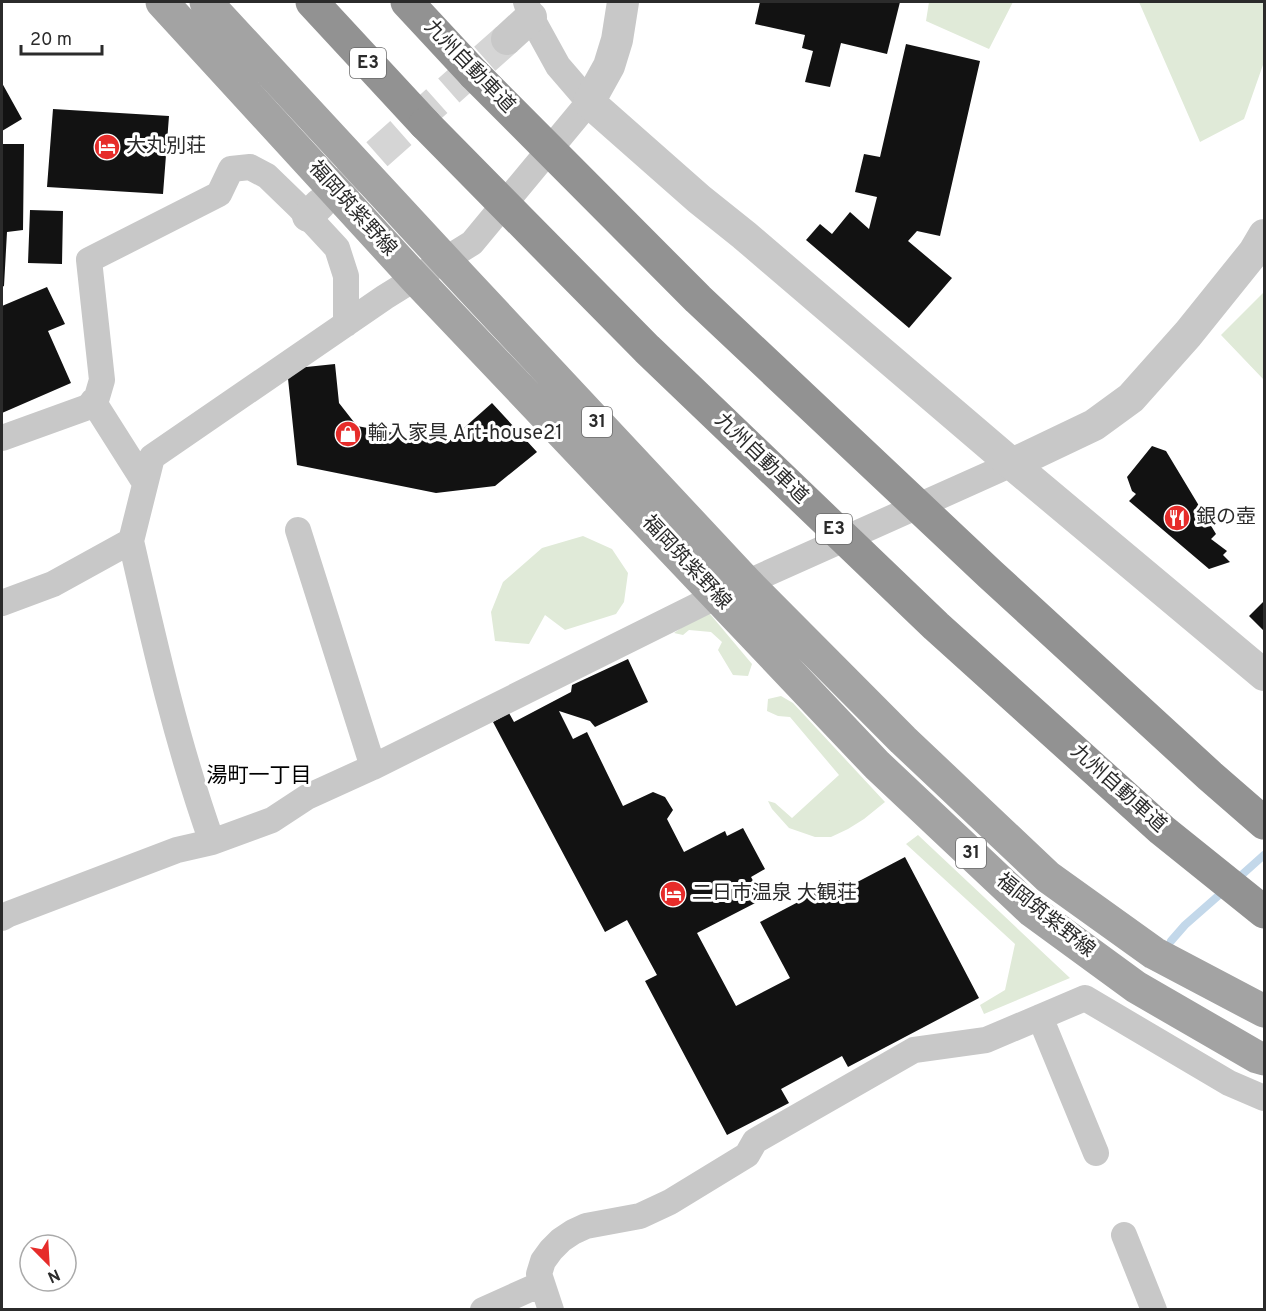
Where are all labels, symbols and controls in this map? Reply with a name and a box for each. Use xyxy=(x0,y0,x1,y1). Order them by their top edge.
street label: 九州自動車道 xyxy=(418,15,520,119)
scale bar xyxy=(21,18,102,56)
text: 20 m xyxy=(30,29,72,52)
road number: E3 xyxy=(350,48,386,78)
hotel icon: 大丸別荘 xyxy=(92,132,122,162)
place label: 大丸別荘 xyxy=(126,134,206,160)
street label: 福岡筑紫野線 xyxy=(302,156,402,262)
road number: 31 xyxy=(582,407,612,437)
street label: 九州自動車道 xyxy=(709,408,813,510)
shop icon: 輸入家具 Art-house21 xyxy=(333,419,363,449)
place label: 輸入家具 Art-house21 xyxy=(368,421,563,447)
restaurant icon: 銀の壺 xyxy=(1162,503,1192,533)
place label: 銀の壺 xyxy=(1196,505,1256,531)
street label: 福岡筑紫野線 xyxy=(636,510,736,616)
road number: E3 xyxy=(816,514,852,544)
street label: 九州自動車道 xyxy=(1065,739,1171,839)
district label: 湯町一丁目 xyxy=(207,763,312,790)
road number: 31 xyxy=(956,838,986,868)
street label: 福岡筑紫野線 xyxy=(990,868,1100,964)
hotel icon: 二日市温泉 大観荘 xyxy=(658,879,688,909)
place label: 二日市温泉 大観荘 xyxy=(692,881,857,907)
north arrow xyxy=(18,1233,78,1293)
text: N xyxy=(44,1263,63,1286)

